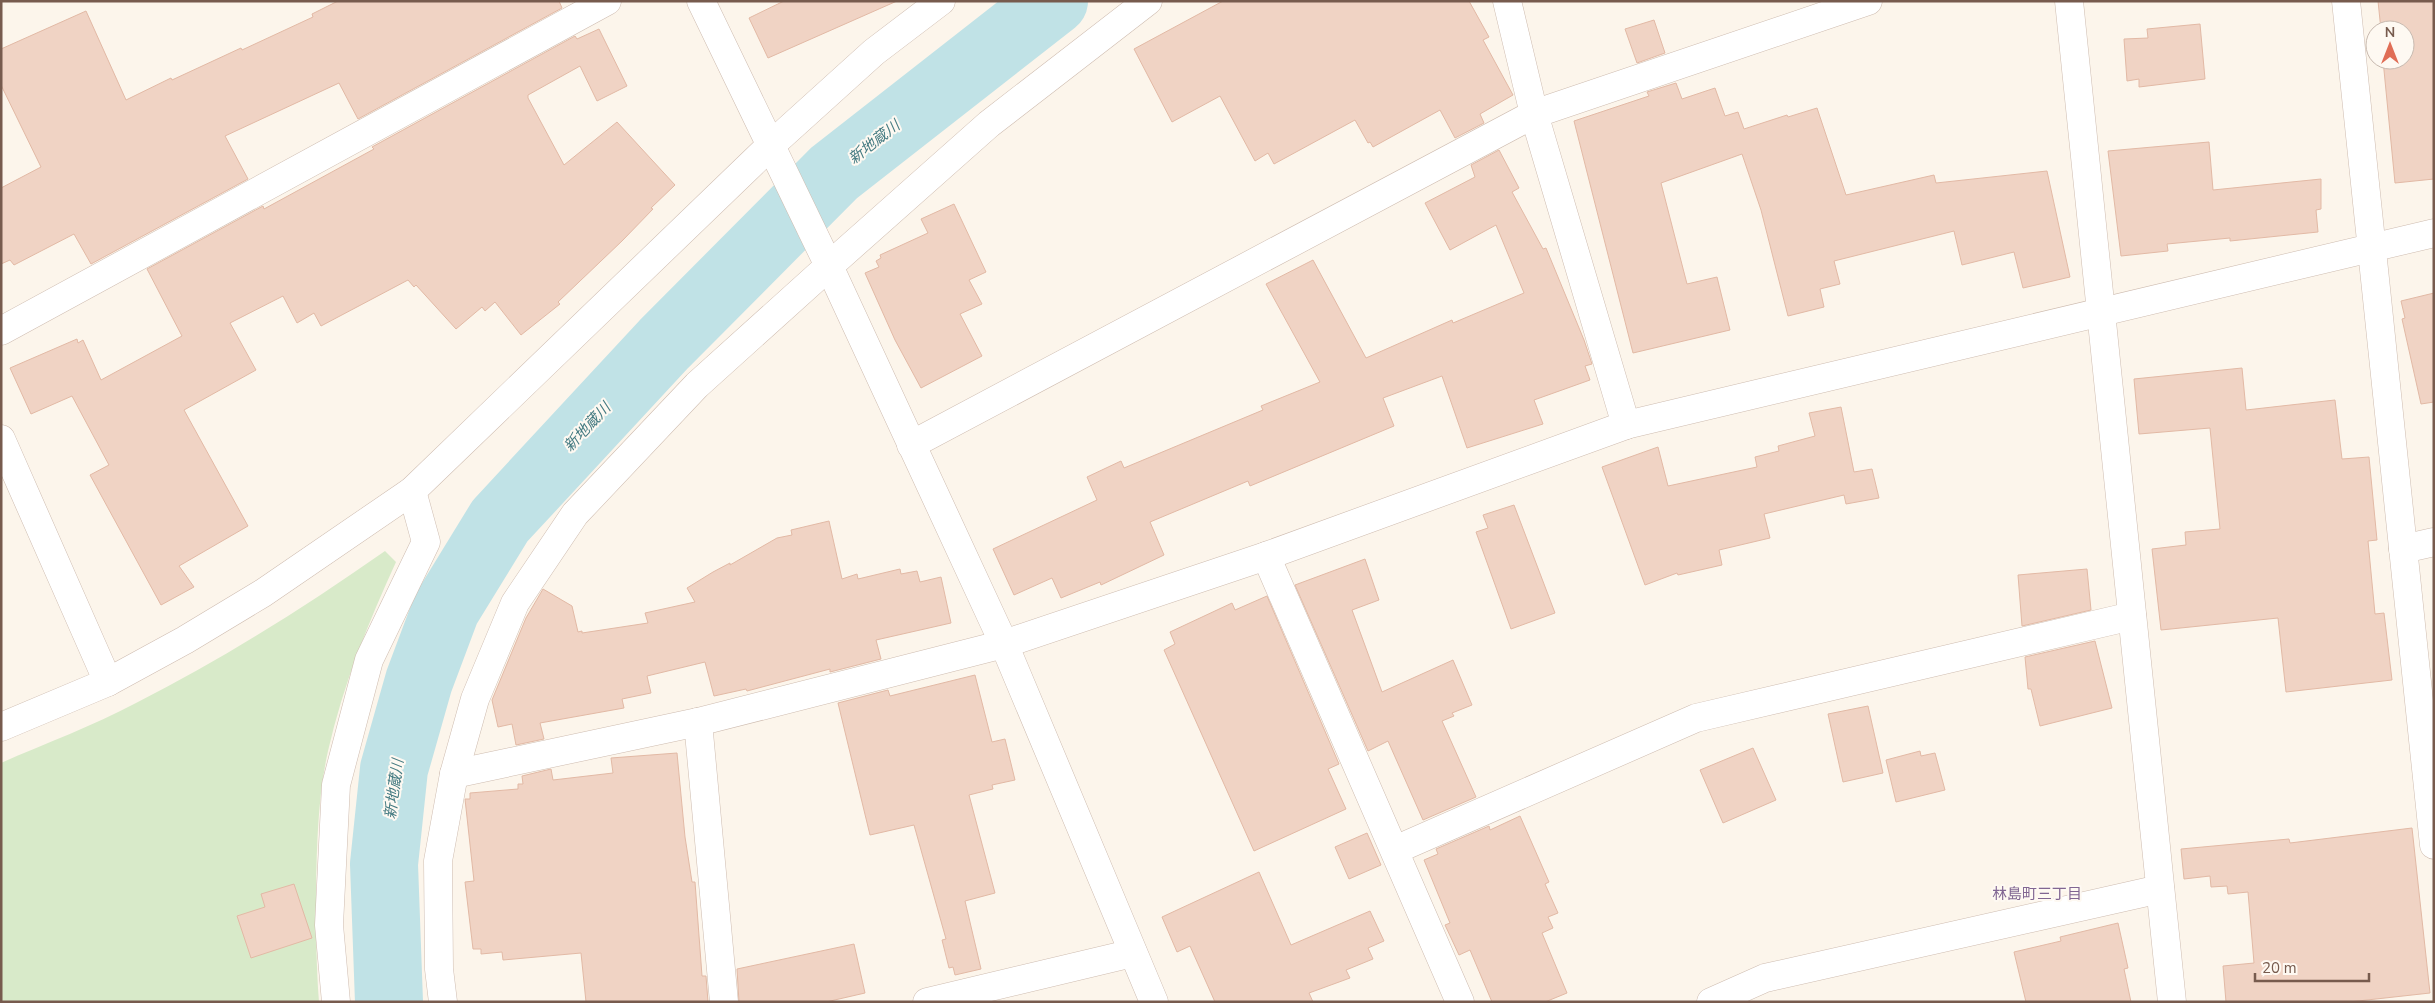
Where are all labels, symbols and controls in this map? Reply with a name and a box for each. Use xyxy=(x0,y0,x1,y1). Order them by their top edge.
north arrow xyxy=(2365,20,2415,70)
text: N xyxy=(2385,23,2395,42)
water label: 新地蔵川 xyxy=(844,114,905,168)
water label: 新地蔵川 xyxy=(559,397,616,456)
water label: 新地蔵川 xyxy=(380,756,408,820)
district label: 林島町三丁目 xyxy=(1992,884,2082,904)
scale bar xyxy=(2255,950,2369,982)
text: 20 m xyxy=(2262,958,2297,978)

